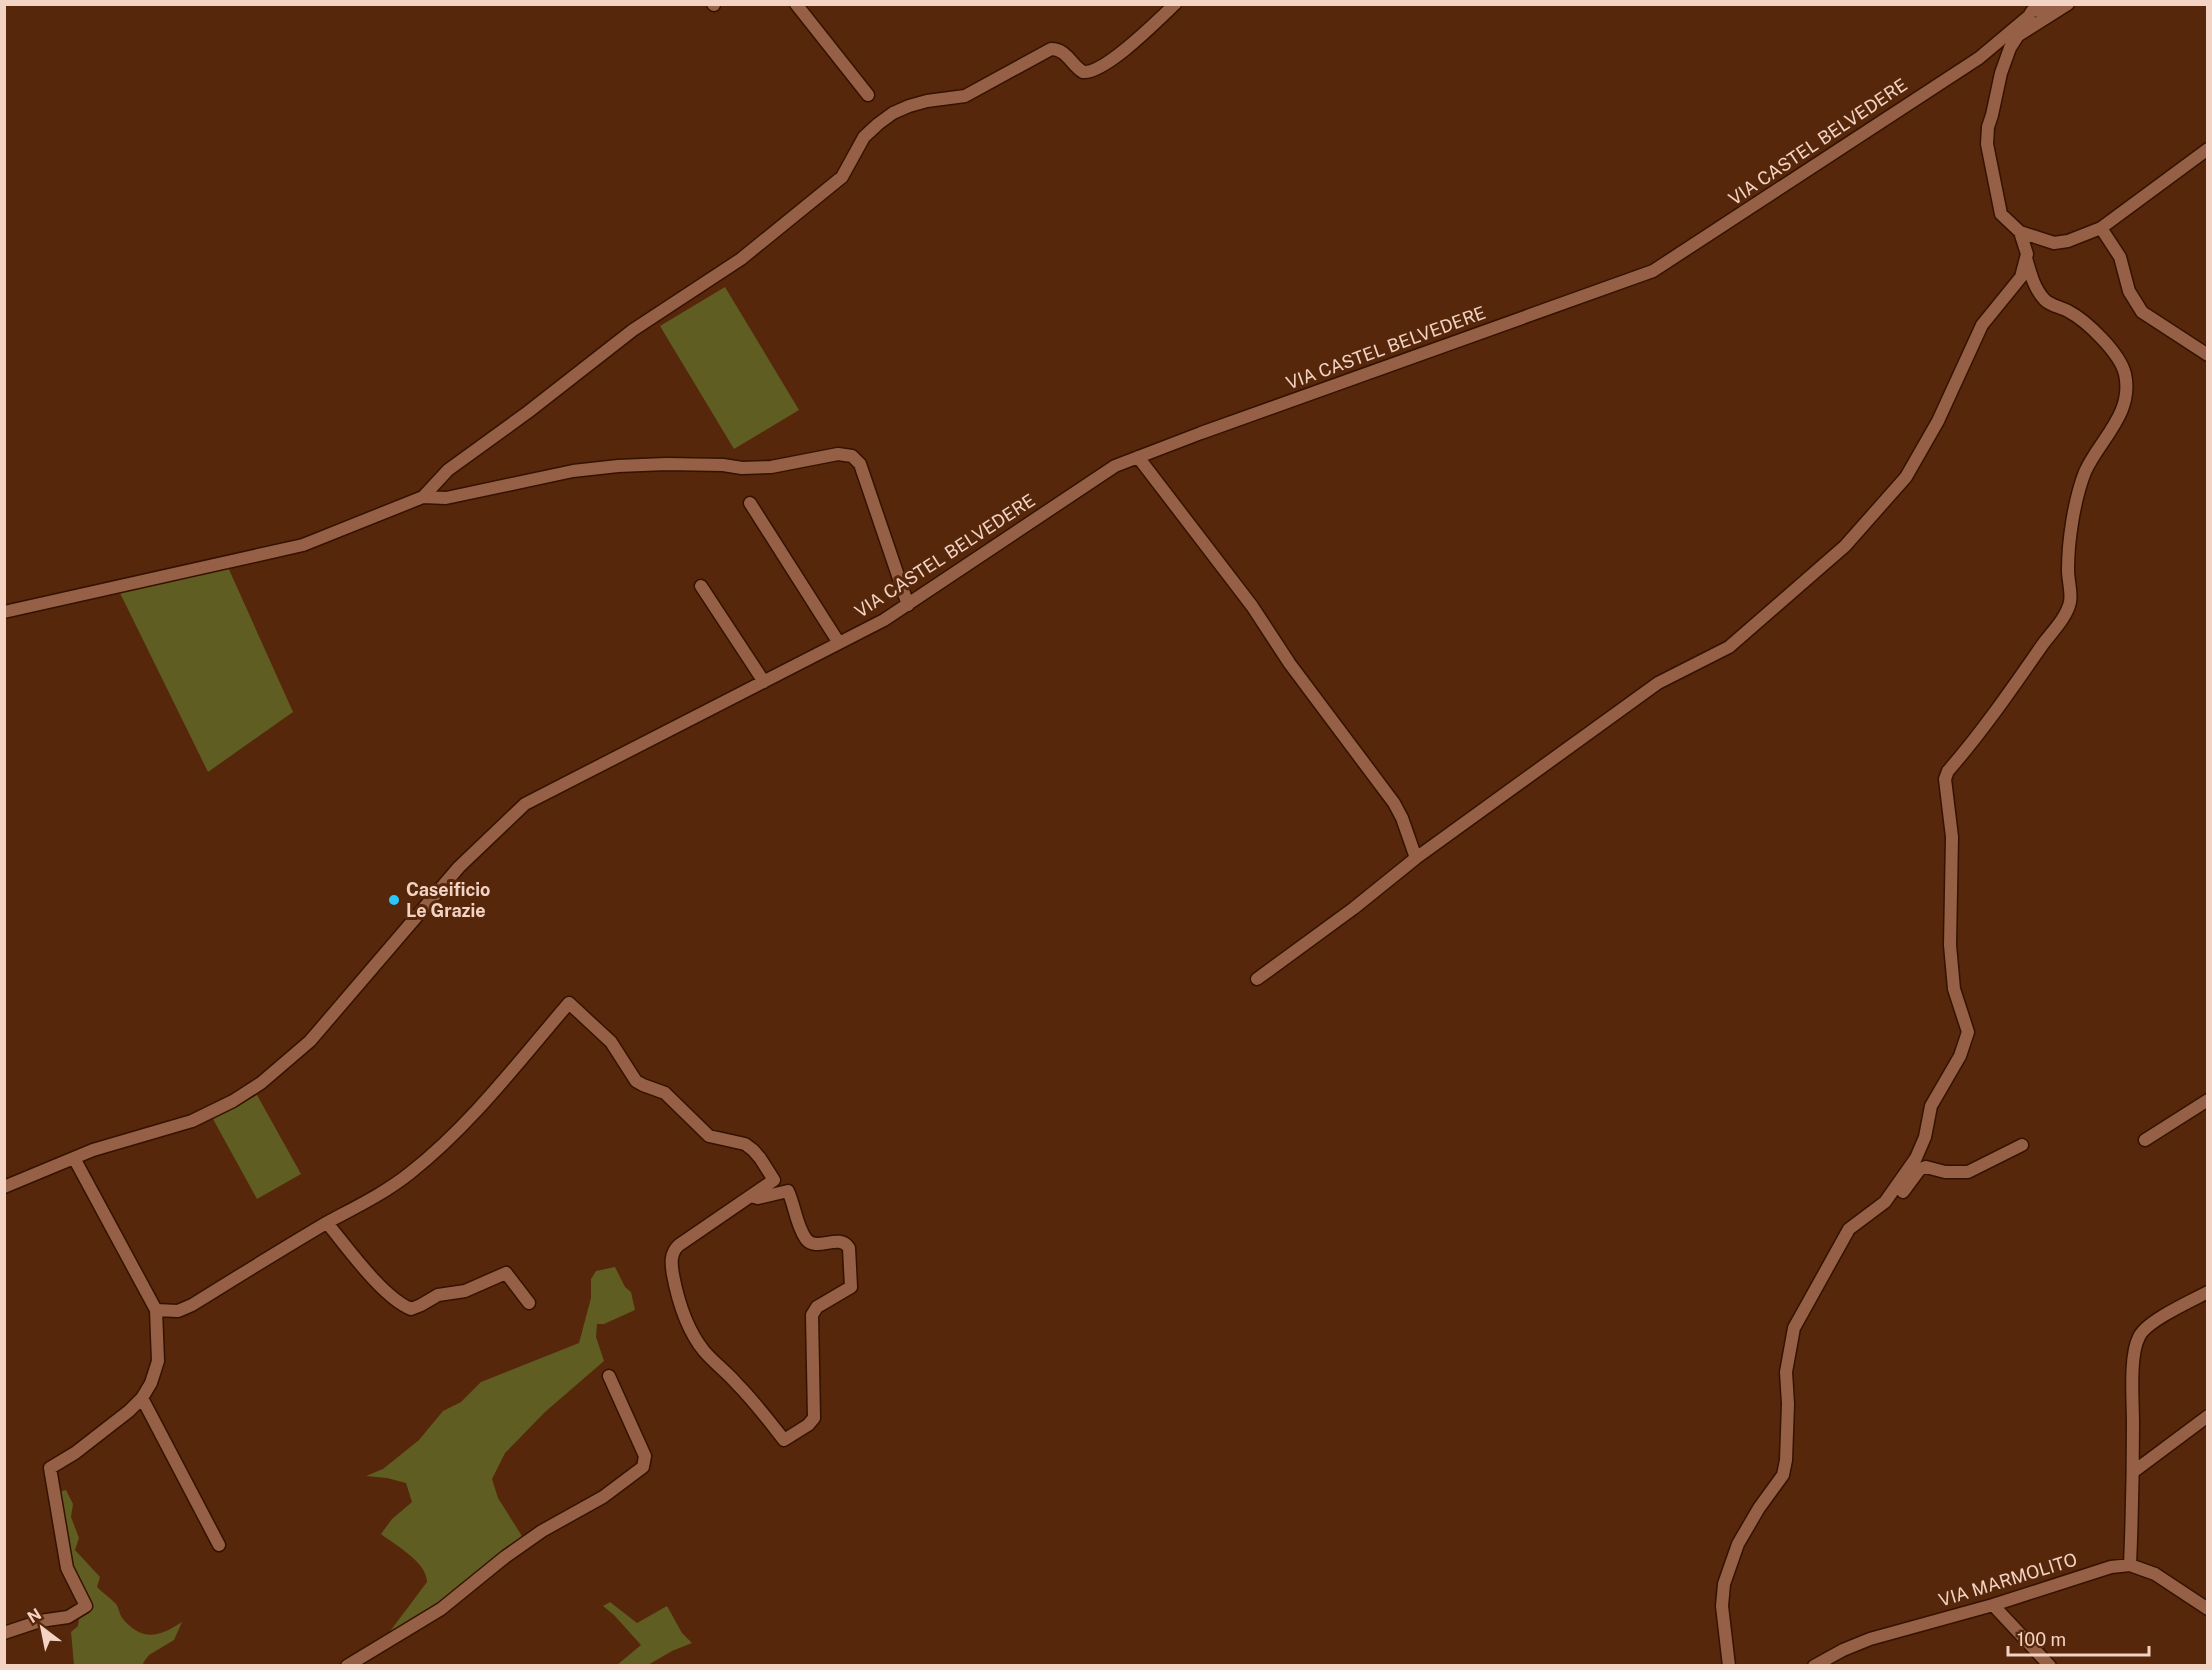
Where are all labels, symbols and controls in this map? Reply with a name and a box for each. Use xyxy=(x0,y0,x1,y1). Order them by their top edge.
street label: VIA CASTEL BELVEDERE xyxy=(1724,74,1911,209)
street label: VIA CASTEL BELVEDERE xyxy=(1283,302,1488,393)
street label: VIA CASTEL BELVEDERE xyxy=(851,489,1039,622)
place label: Caseificio Le Grazie xyxy=(406,879,490,921)
marker: Caseificio Le Grazie xyxy=(387,893,401,907)
street label: VIA MARMOLITO xyxy=(1936,1548,2080,1611)
north arrow xyxy=(12,1598,72,1658)
text: N xyxy=(24,1604,45,1627)
scale bar xyxy=(2008,1619,2149,1657)
text: 100 m xyxy=(2017,1629,2066,1650)

